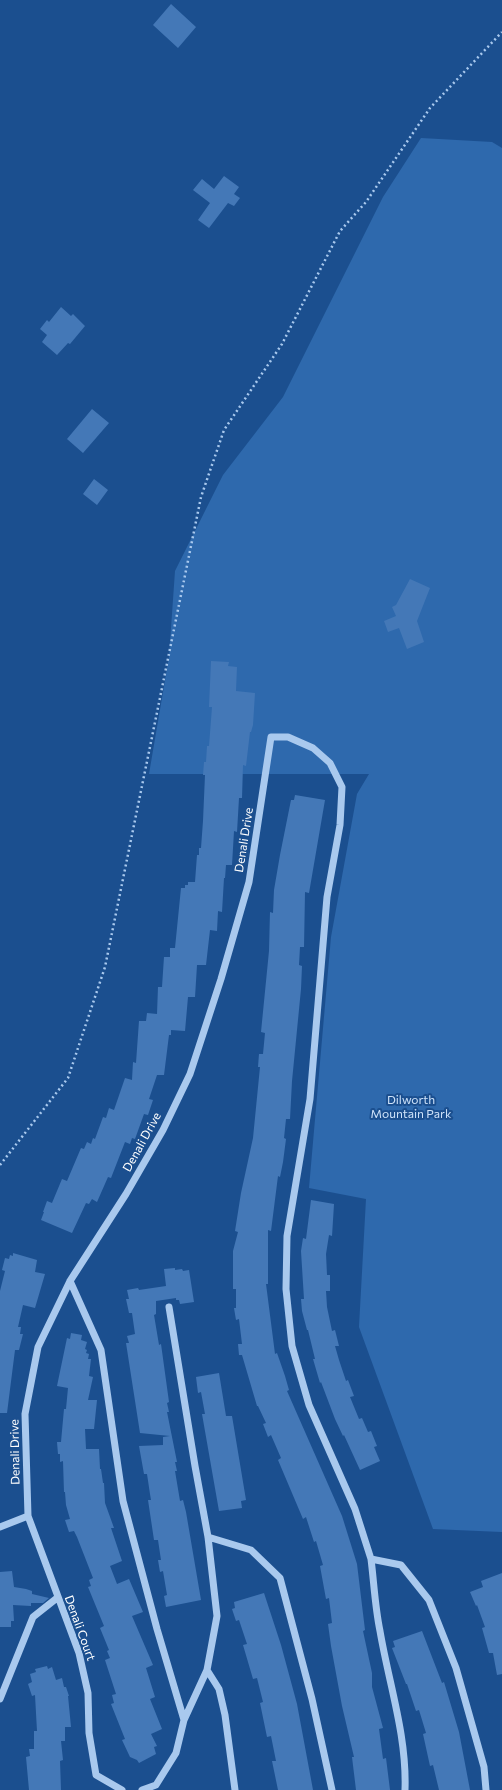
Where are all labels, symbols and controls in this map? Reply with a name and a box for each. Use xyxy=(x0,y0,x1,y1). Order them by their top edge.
street label: Denali Drive xyxy=(232,806,256,874)
park label: Dilworth Mountain Park xyxy=(371,1093,451,1121)
street label: Denali Drive xyxy=(120,1110,164,1174)
street label: Denali Drive xyxy=(7,1419,23,1485)
street label: Denali Court xyxy=(62,1593,98,1663)

